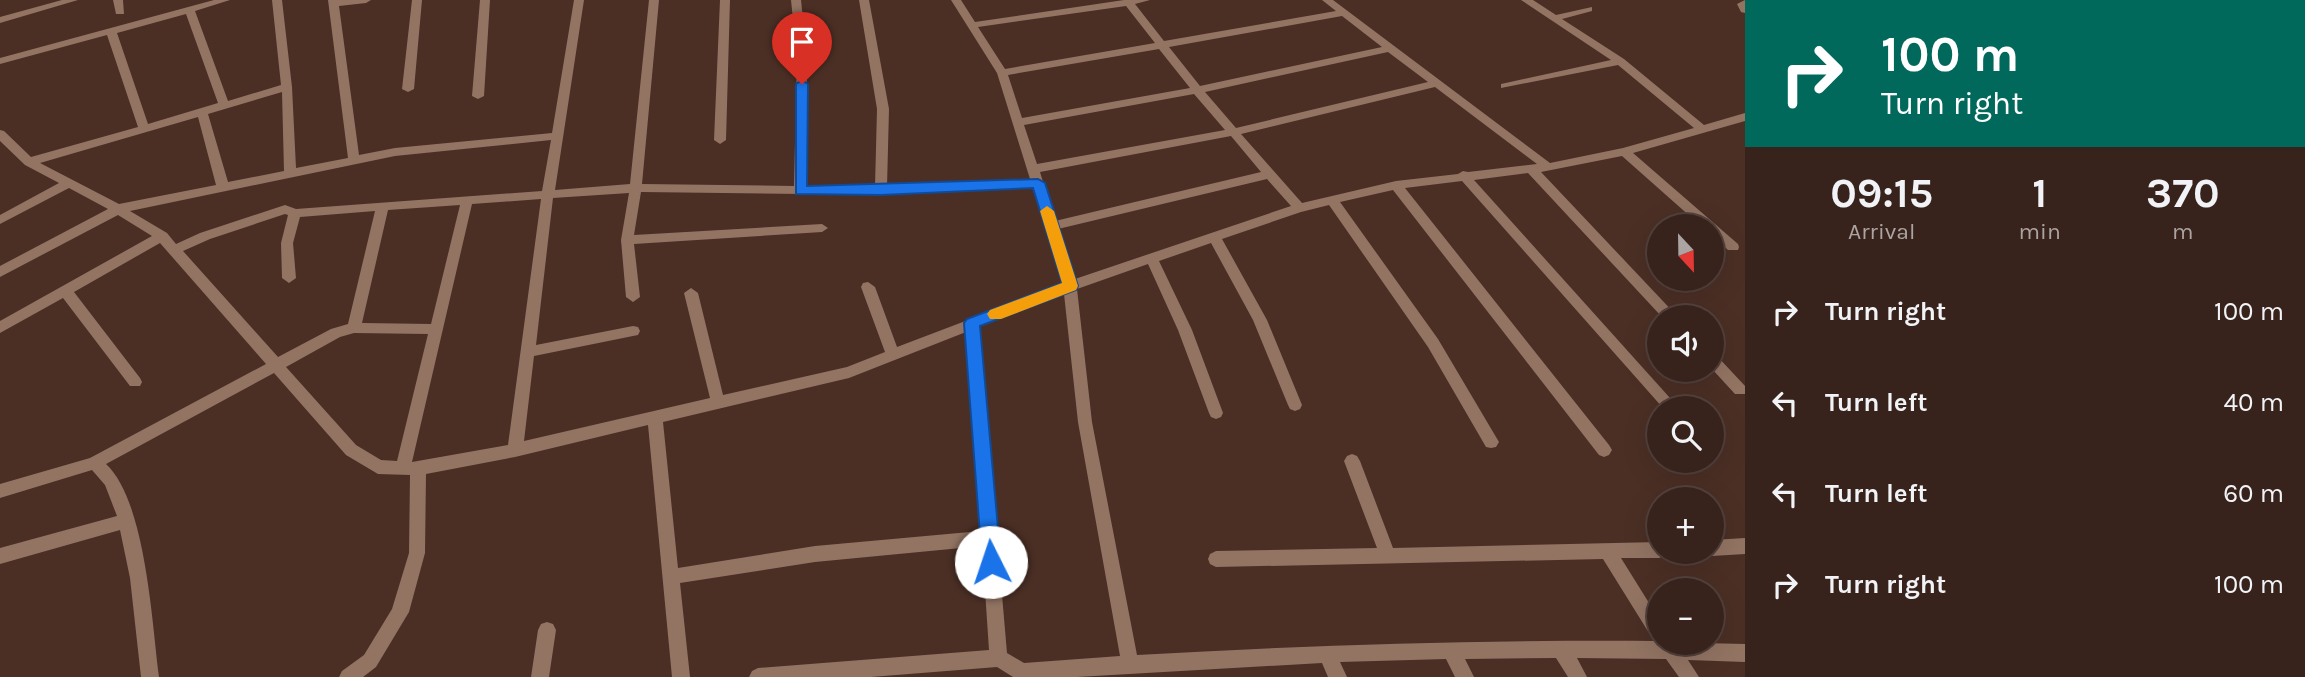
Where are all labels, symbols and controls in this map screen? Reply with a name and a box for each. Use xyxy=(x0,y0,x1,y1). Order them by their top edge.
pin xyxy=(772,12.0,832,84)
icon: arrive xyxy=(783,23,821,61)
text: 100 m xyxy=(1881,26,2019,83)
icon: right xyxy=(1766,28,1857,119)
text: Turn right xyxy=(1881,85,2023,122)
text: 09:15 xyxy=(1830,168,1933,218)
text: 1 xyxy=(2032,168,2047,218)
text: 370 xyxy=(2146,168,2220,218)
north arrow xyxy=(1647,214,1724,290)
map controls xyxy=(1647,214,1724,655)
text: Arrival xyxy=(1848,218,1915,245)
text: min xyxy=(2019,218,2061,245)
text: m xyxy=(2172,218,2194,245)
icon: right xyxy=(1766,293,1804,331)
text: Turn right xyxy=(1825,296,1946,327)
text: 100 m xyxy=(2214,296,2284,327)
button: sound xyxy=(1647,305,1724,382)
icon: left xyxy=(1766,384,1804,422)
text: Turn left xyxy=(1825,387,1927,418)
text: 40 m xyxy=(2224,387,2284,418)
button: search xyxy=(1647,396,1724,473)
icon: left xyxy=(1766,475,1804,513)
text: Turn left xyxy=(1825,478,1927,509)
text: 60 m xyxy=(2223,478,2284,509)
button: + xyxy=(1647,487,1724,564)
position arrow xyxy=(954,525,1028,599)
icon: right xyxy=(1766,566,1804,604)
text: Turn right xyxy=(1825,569,1946,600)
text: 100 m xyxy=(2214,569,2284,600)
button: − xyxy=(1647,578,1724,655)

